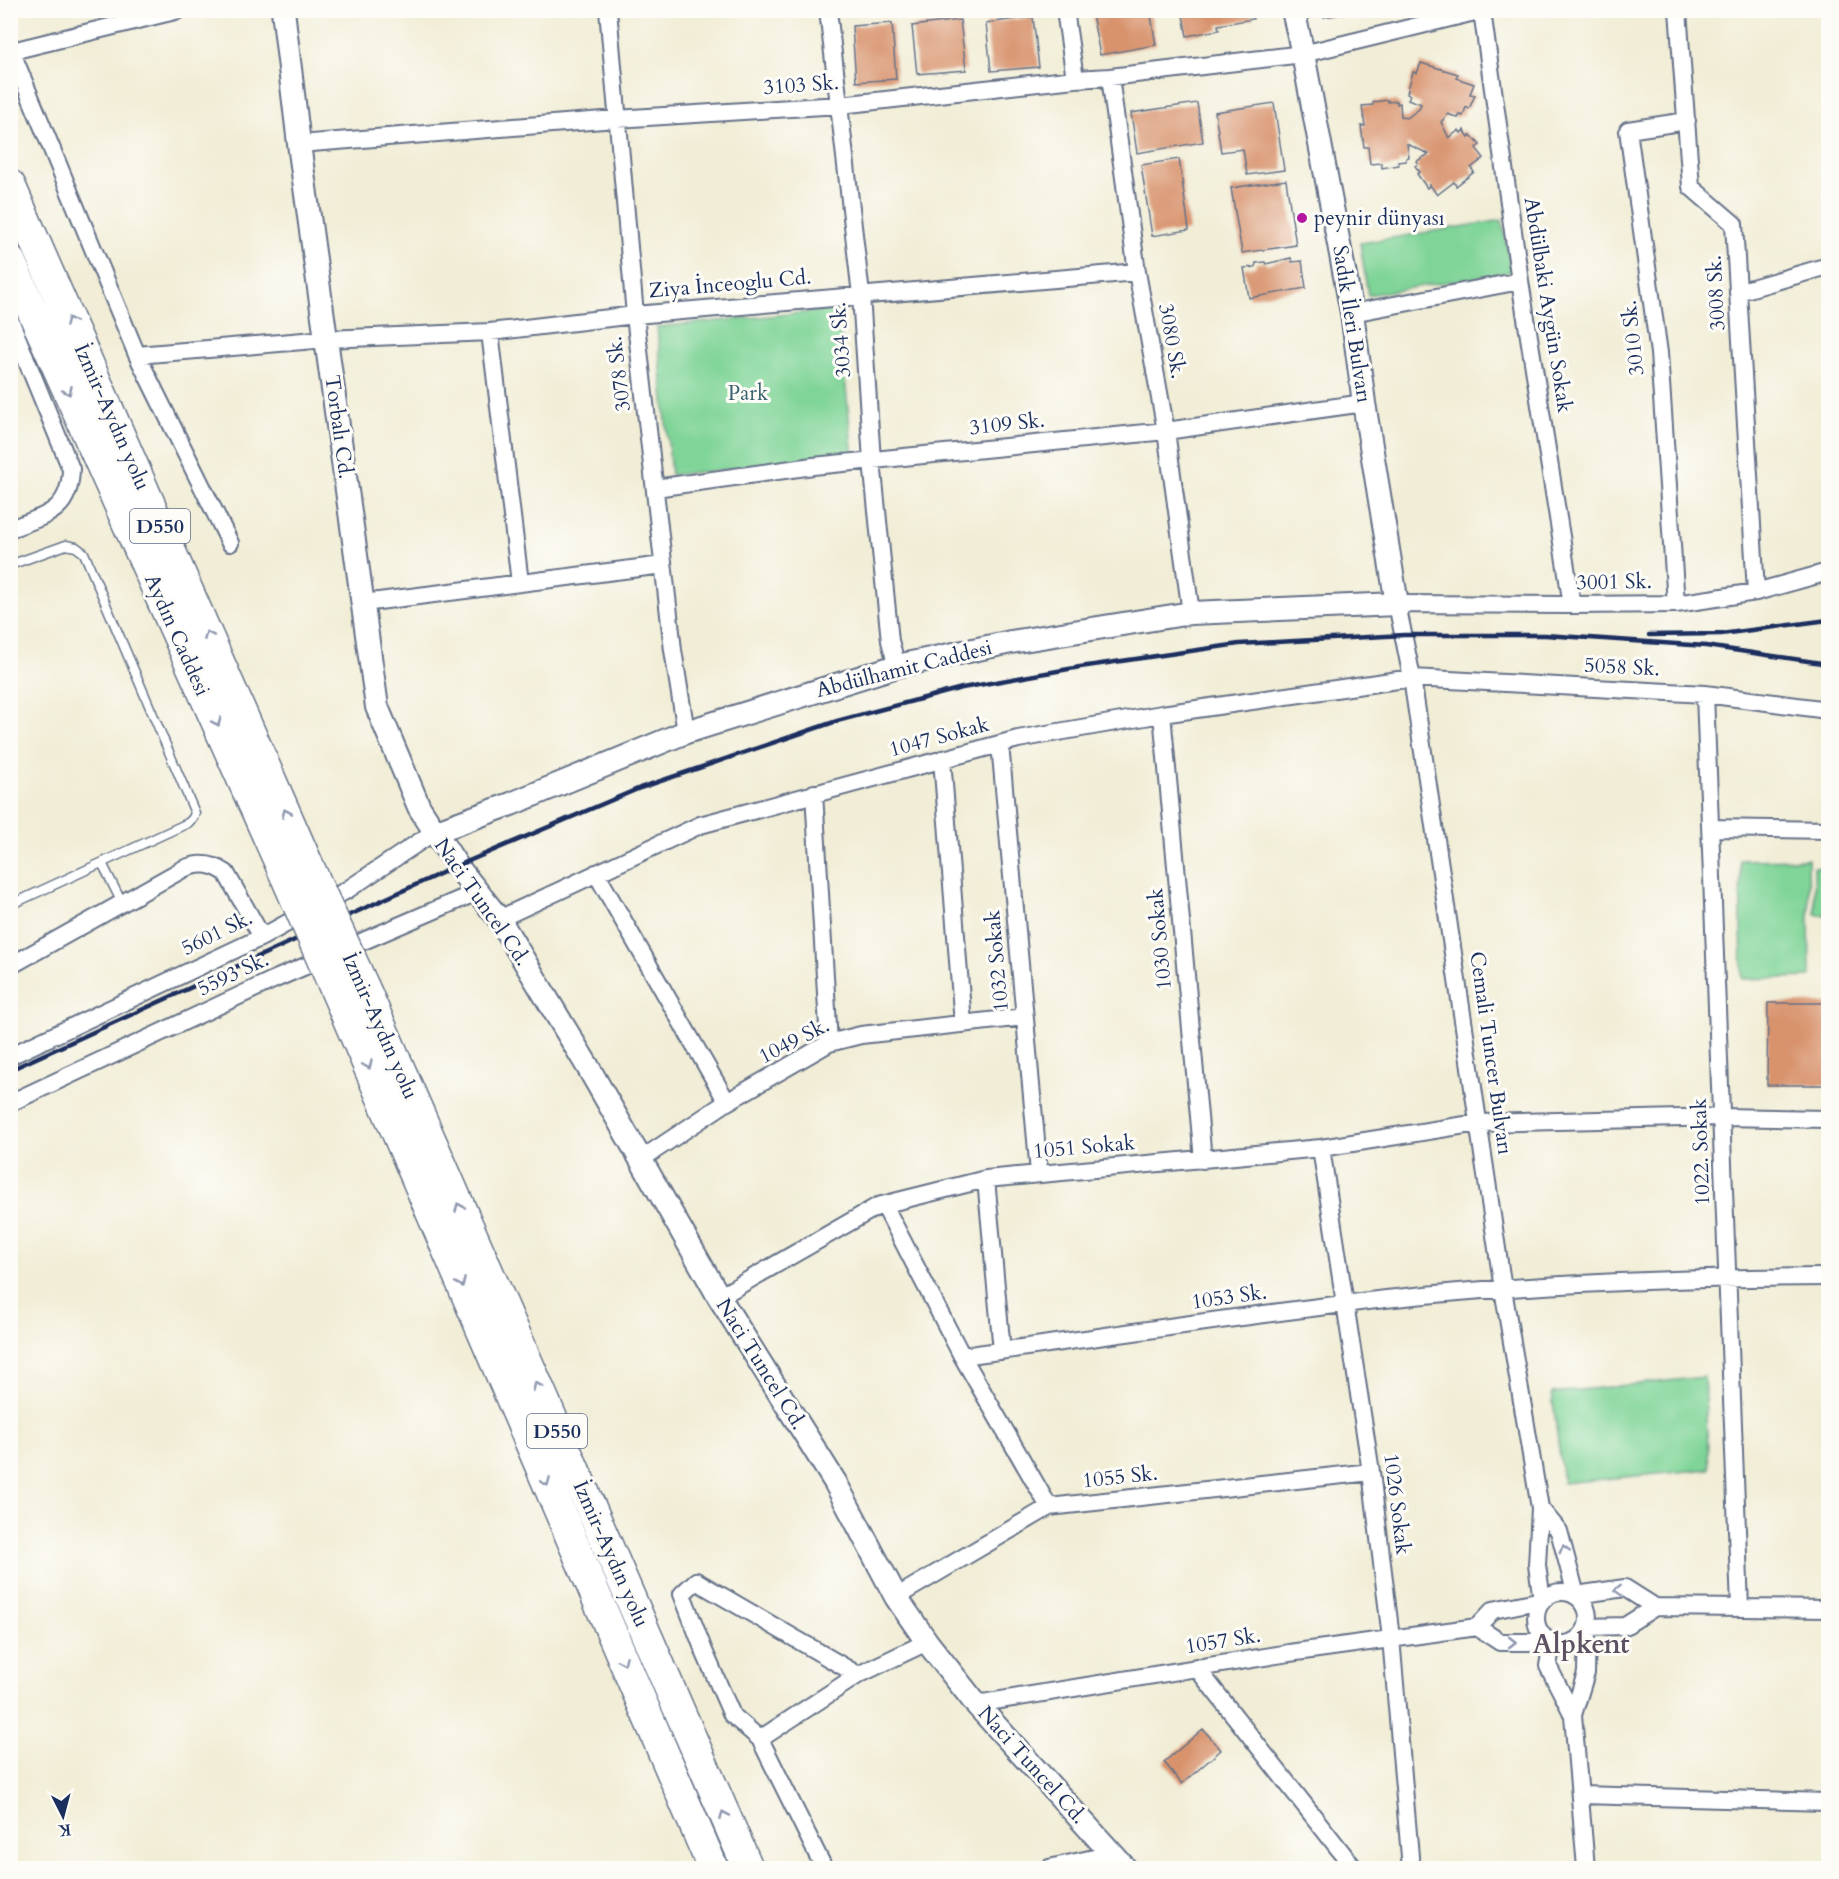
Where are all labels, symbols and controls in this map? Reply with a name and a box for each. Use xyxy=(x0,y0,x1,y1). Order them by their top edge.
street label: 3103 Sk. xyxy=(762,68,840,102)
street label: Abdülbaki Aygün Sokak xyxy=(1517,195,1579,416)
place label: peynir dünyası xyxy=(1314,204,1445,233)
marker: peynir dünyası xyxy=(1295,211,1309,225)
street label: Sadık İleri Bulvarı xyxy=(1325,243,1379,405)
street label: 3008 Sk. xyxy=(1700,254,1732,332)
street label: Ziya İnceoglu Cd. xyxy=(647,262,813,306)
street label: 3010 Sk. xyxy=(1615,299,1651,377)
street label: 3034 Sk. xyxy=(824,301,858,379)
street label: 3080 Sk. xyxy=(1151,301,1193,381)
one-way arrow xyxy=(65,317,77,328)
street label: 3078 Sk. xyxy=(600,335,638,413)
street label: İzmir-Aydın yolu xyxy=(67,339,157,495)
street label: Torbalı Cd. xyxy=(317,373,361,481)
park label: Park xyxy=(728,379,769,408)
one-way arrow xyxy=(61,385,73,396)
street label: 3109 Sk. xyxy=(968,406,1046,442)
road number: D550 xyxy=(130,509,190,543)
street label: 3001 Sk. xyxy=(1576,567,1652,597)
street label: Aydın Caddesi xyxy=(137,569,217,701)
one-way arrow xyxy=(203,630,215,641)
street label: Abdülhamit Caddesi xyxy=(813,633,995,705)
street label: 5058 Sk. xyxy=(1583,651,1661,683)
street label: 1047 Sokak xyxy=(886,710,993,764)
one-way arrow xyxy=(210,716,222,727)
one-way arrow xyxy=(281,809,293,820)
street label: Naci Tuncel Cd. xyxy=(427,832,537,972)
street label: 1030 Sokak xyxy=(1141,886,1179,991)
street label: 5601 Sk. xyxy=(177,903,257,963)
street label: 1032 Sokak xyxy=(978,908,1016,1013)
street label: 5593 Sk. xyxy=(193,945,273,1003)
street label: İzmir-Aydın yolu xyxy=(335,948,425,1104)
street label: Cemali Tuncer Bulvarı xyxy=(1462,949,1520,1157)
street label: 1049 Sk. xyxy=(754,1011,834,1071)
one-way arrow xyxy=(361,1059,373,1070)
street label: 1022. Sokak xyxy=(1685,1097,1717,1206)
street label: 1051 Sokak xyxy=(1032,1128,1137,1166)
one-way arrow xyxy=(455,1202,467,1213)
one-way arrow xyxy=(454,1277,466,1288)
street label: 1053 Sk. xyxy=(1189,1277,1269,1317)
street label: Naci Tuncel Cd. xyxy=(709,1293,813,1435)
one-way arrow xyxy=(532,1381,544,1392)
road number: D550 xyxy=(527,1414,587,1448)
street label: 1026 Sokak xyxy=(1376,1452,1418,1557)
street label: 1055 Sk. xyxy=(1081,1459,1159,1495)
one-way arrow xyxy=(539,1475,551,1486)
street label: İzmir-Aydın yolu xyxy=(566,1476,656,1632)
one-way arrow xyxy=(1558,1544,1571,1554)
one-way arrow xyxy=(1613,1584,1622,1596)
street label: 1057 Sk. xyxy=(1183,1621,1263,1661)
district label: Alpkent xyxy=(1533,1626,1630,1663)
one-way arrow xyxy=(1508,1636,1517,1648)
one-way arrow xyxy=(616,1654,628,1665)
street label: Naci Tuncel Cd. xyxy=(971,1700,1093,1830)
north arrow xyxy=(33,1786,93,1846)
one-way arrow xyxy=(719,1810,731,1821)
text: K xyxy=(57,1818,72,1842)

